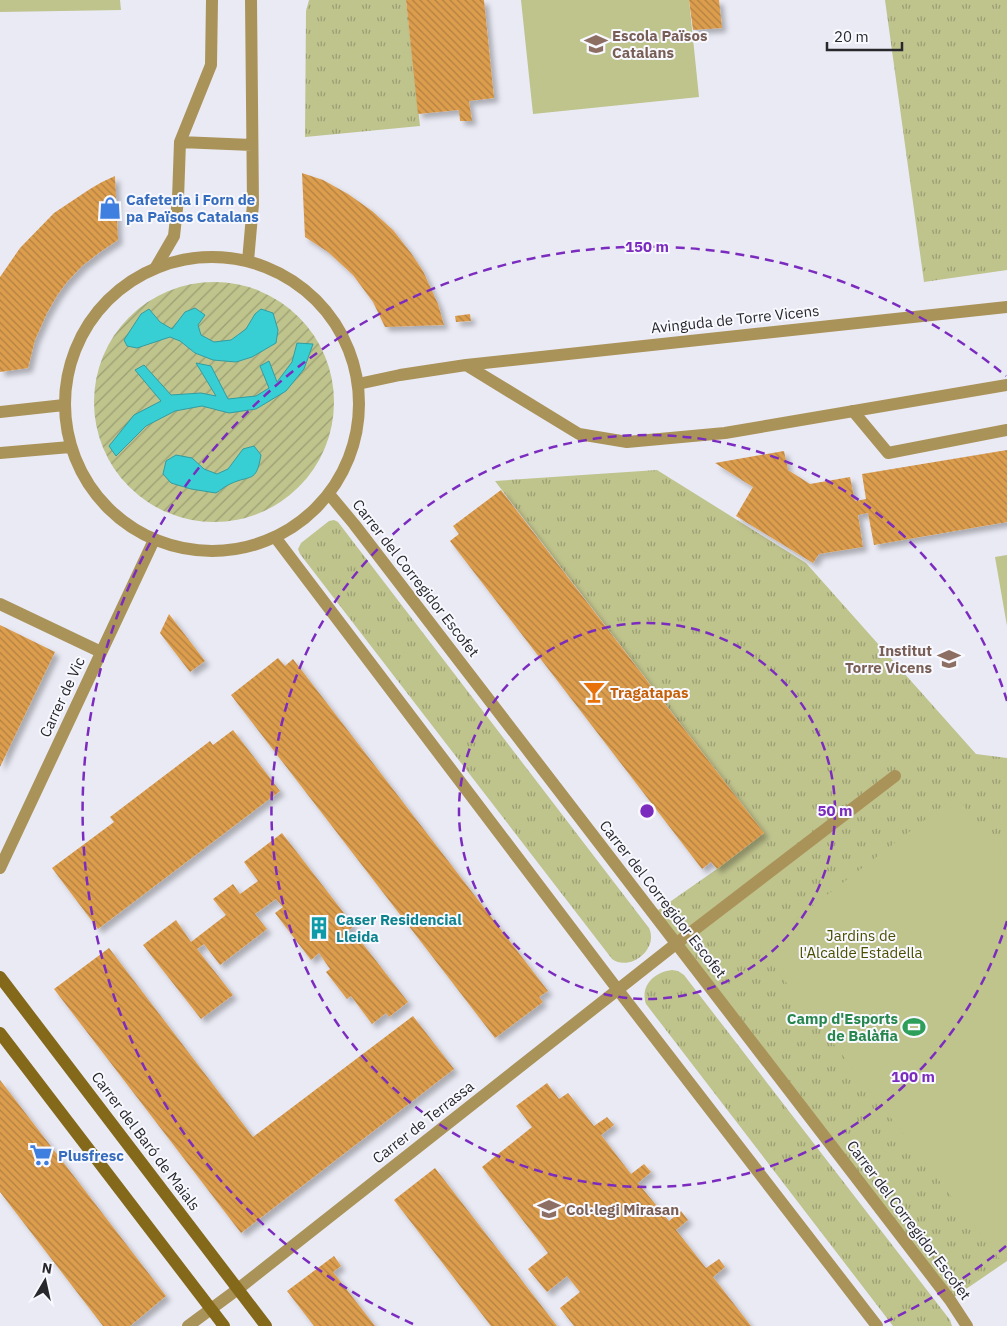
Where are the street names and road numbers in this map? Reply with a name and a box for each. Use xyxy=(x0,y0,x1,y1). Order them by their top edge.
street label: Avinguda de Torre Vicens xyxy=(650,301,820,337)
street label: Carrer del Corregidor Escofet xyxy=(349,495,483,661)
street label: Carrer de Vic xyxy=(35,653,89,740)
street label: Carrer del Corregidor Escofet xyxy=(596,816,730,982)
street label: Carrer del Baró de Maials xyxy=(88,1068,204,1214)
street label: Carrer de Terrassa xyxy=(369,1077,477,1167)
street label: Carrer del Corregidor Escofet xyxy=(843,1136,975,1304)

